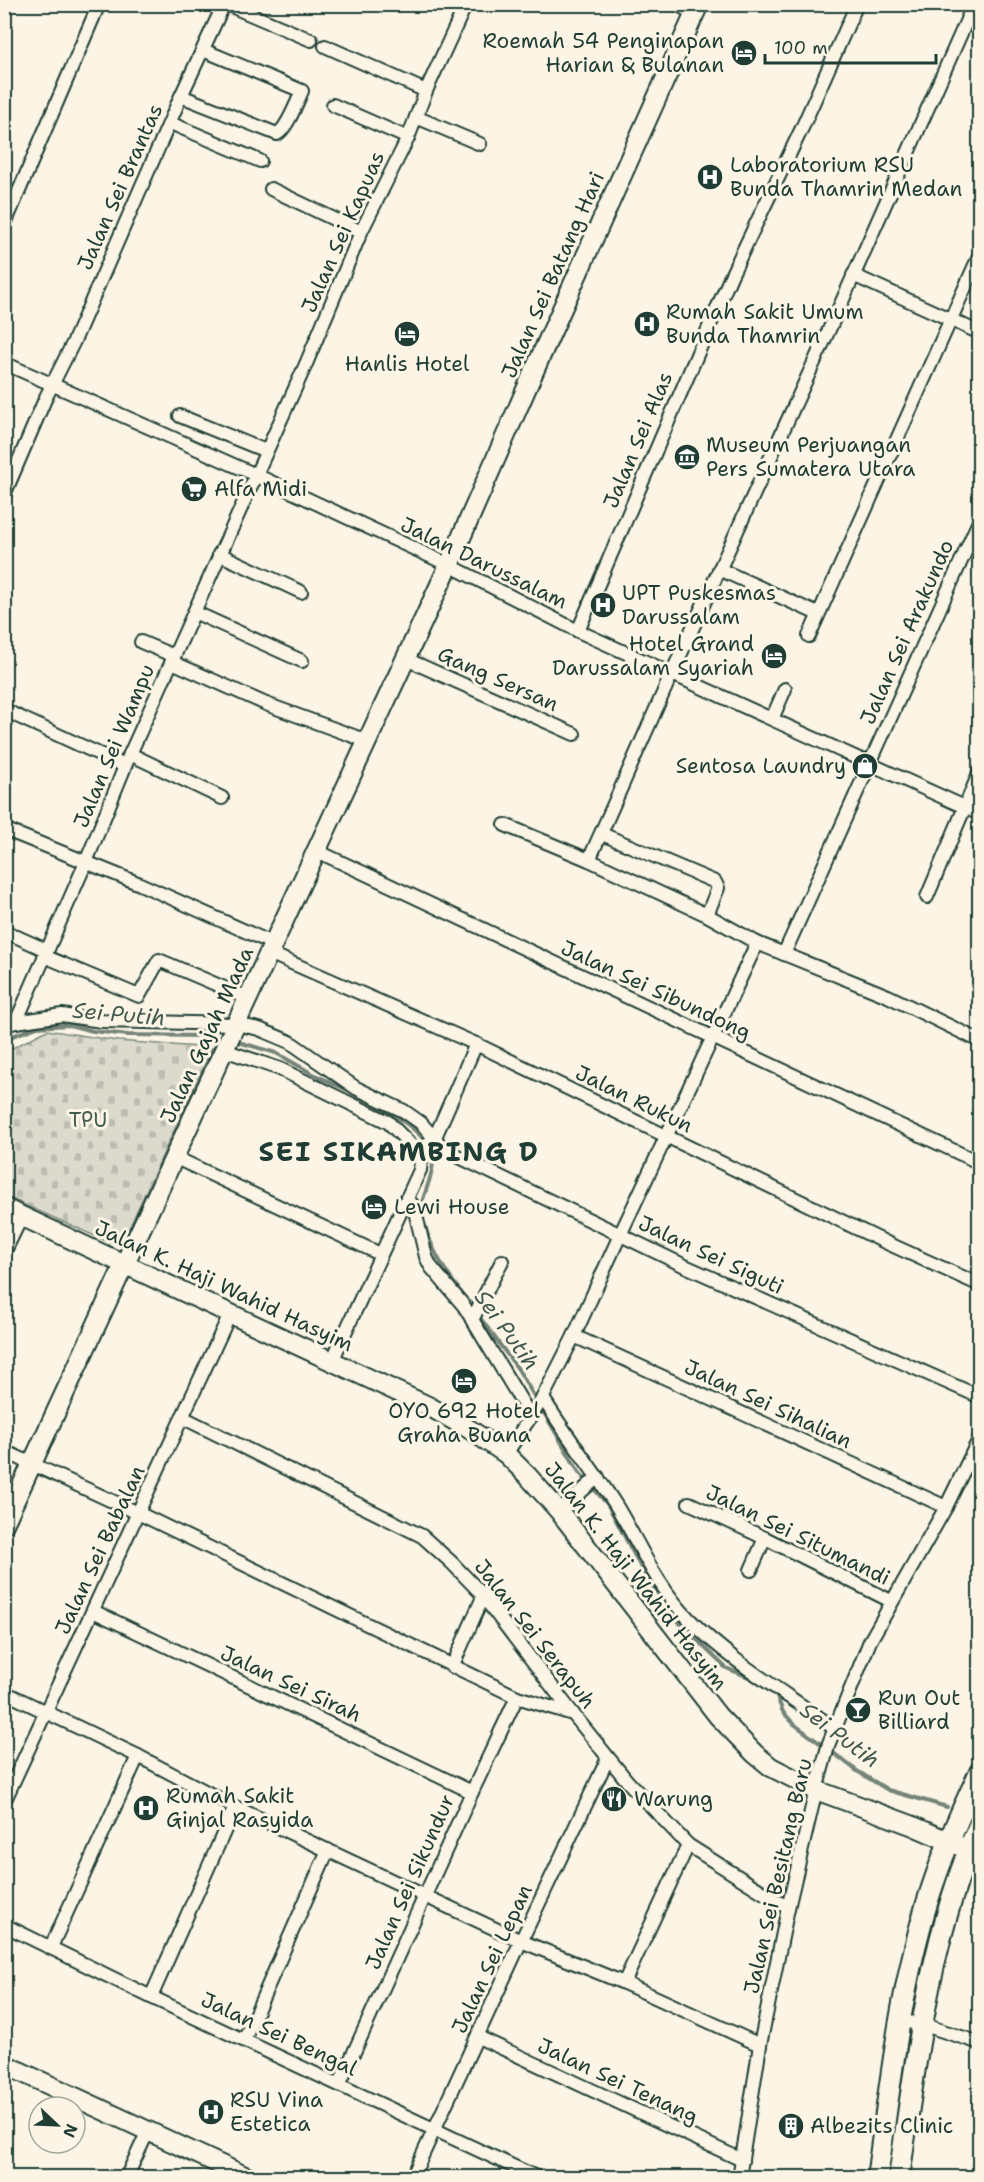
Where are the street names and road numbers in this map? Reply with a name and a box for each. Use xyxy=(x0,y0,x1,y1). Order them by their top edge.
street label: Jalan Sei Brantas xyxy=(71,99,169,275)
street label: Jalan Sei Kapuas xyxy=(295,147,391,317)
street label: Jalan Sei Batang Hari xyxy=(495,167,611,383)
street label: Jalan Sei Alas xyxy=(597,367,679,513)
street label: Jalan Darussalam xyxy=(396,510,572,616)
street label: Jalan Sei Arakundo xyxy=(854,535,960,729)
street label: Gang Sersan xyxy=(433,640,563,718)
street label: Jalan Sei Wampu xyxy=(67,660,161,832)
street label: Jalan Sei Sibundong xyxy=(556,934,756,1046)
street label: Jalan Gajah Mada xyxy=(154,942,260,1128)
street label: Jalan Rukun xyxy=(571,1059,697,1139)
street label: Jalan Sei Siguti xyxy=(634,1209,788,1301)
street label: Jalan K. Haji Wahid Hasyim xyxy=(90,1214,358,1358)
street label: Jalan Sei Sihalian xyxy=(680,1353,856,1455)
street label: Jalan K. Haji Wahid Hasyim xyxy=(538,1456,734,1696)
street label: Jalan Sei Babalan xyxy=(49,1461,151,1639)
street label: Jalan Sei Situmandi xyxy=(701,1478,895,1592)
street label: Jalan Sei Serapuh xyxy=(468,1554,602,1714)
street label: Jalan Sei Sirah xyxy=(216,1639,366,1729)
street label: Jalan Sei Besitang Baru xyxy=(737,1755,819,1997)
street label: Jalan Sei Sikundur xyxy=(359,1790,461,1974)
street label: Jalan Sei Lepan xyxy=(445,1880,539,2038)
street label: Jalan Sei Bengal xyxy=(196,1985,362,2083)
street label: Jalan Sei Tenang xyxy=(533,2031,703,2131)

